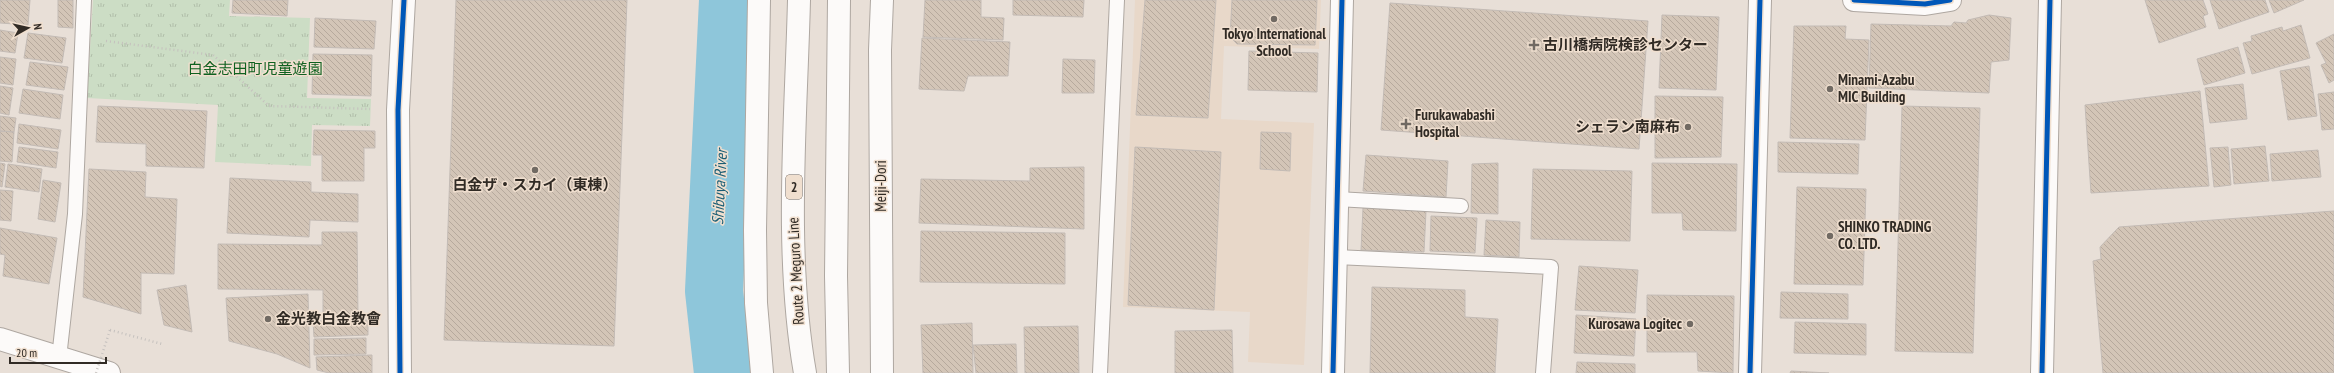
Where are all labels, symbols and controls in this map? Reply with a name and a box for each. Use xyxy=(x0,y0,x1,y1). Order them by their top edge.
north arrow xyxy=(8,8,48,48)
marker: Tokyo International School xyxy=(1269,14,1279,24)
text: N xyxy=(31,23,45,31)
place label: Tokyo International School xyxy=(1222,24,1326,60)
place label: 古川橋病院検診センター xyxy=(1543,35,1708,54)
marker: 古川橋病院検診センター xyxy=(1528,39,1540,51)
park label: 白金志田町児童遊園 xyxy=(187,59,323,78)
place label: Minami-Azabu MIC Building xyxy=(1838,70,1915,106)
marker: Minami-Azabu MIC Building xyxy=(1825,84,1835,94)
place label: Furukawabashi Hospital xyxy=(1415,105,1495,141)
place label: シェラン南麻布 xyxy=(1575,117,1680,136)
marker: Furukawabashi Hospital xyxy=(1400,118,1412,130)
marker: シェラン南麻布 xyxy=(1683,122,1693,132)
water label: Shibuya River xyxy=(707,146,731,225)
street label: Meiji-Dori xyxy=(871,160,890,212)
marker: 白金ザ・スカイ（東棟） xyxy=(530,165,540,175)
place label: 白金ザ・スカイ（東棟） xyxy=(452,175,618,194)
road number: 2 xyxy=(786,175,802,199)
street label: Route 2 Meguro Line xyxy=(783,217,808,325)
place label: SHINKO TRADING CO. LTD. xyxy=(1838,217,1932,253)
marker: SHINKO TRADING CO. LTD. xyxy=(1825,231,1835,241)
place label: 金光教白金教會 xyxy=(276,309,381,328)
marker: 金光教白金教會 xyxy=(263,314,273,324)
place label: Kurosawa Logitec xyxy=(1588,314,1683,333)
marker: Kurosawa Logitec xyxy=(1685,319,1695,329)
scale bar xyxy=(10,339,106,365)
text: 20 m xyxy=(16,345,37,360)

